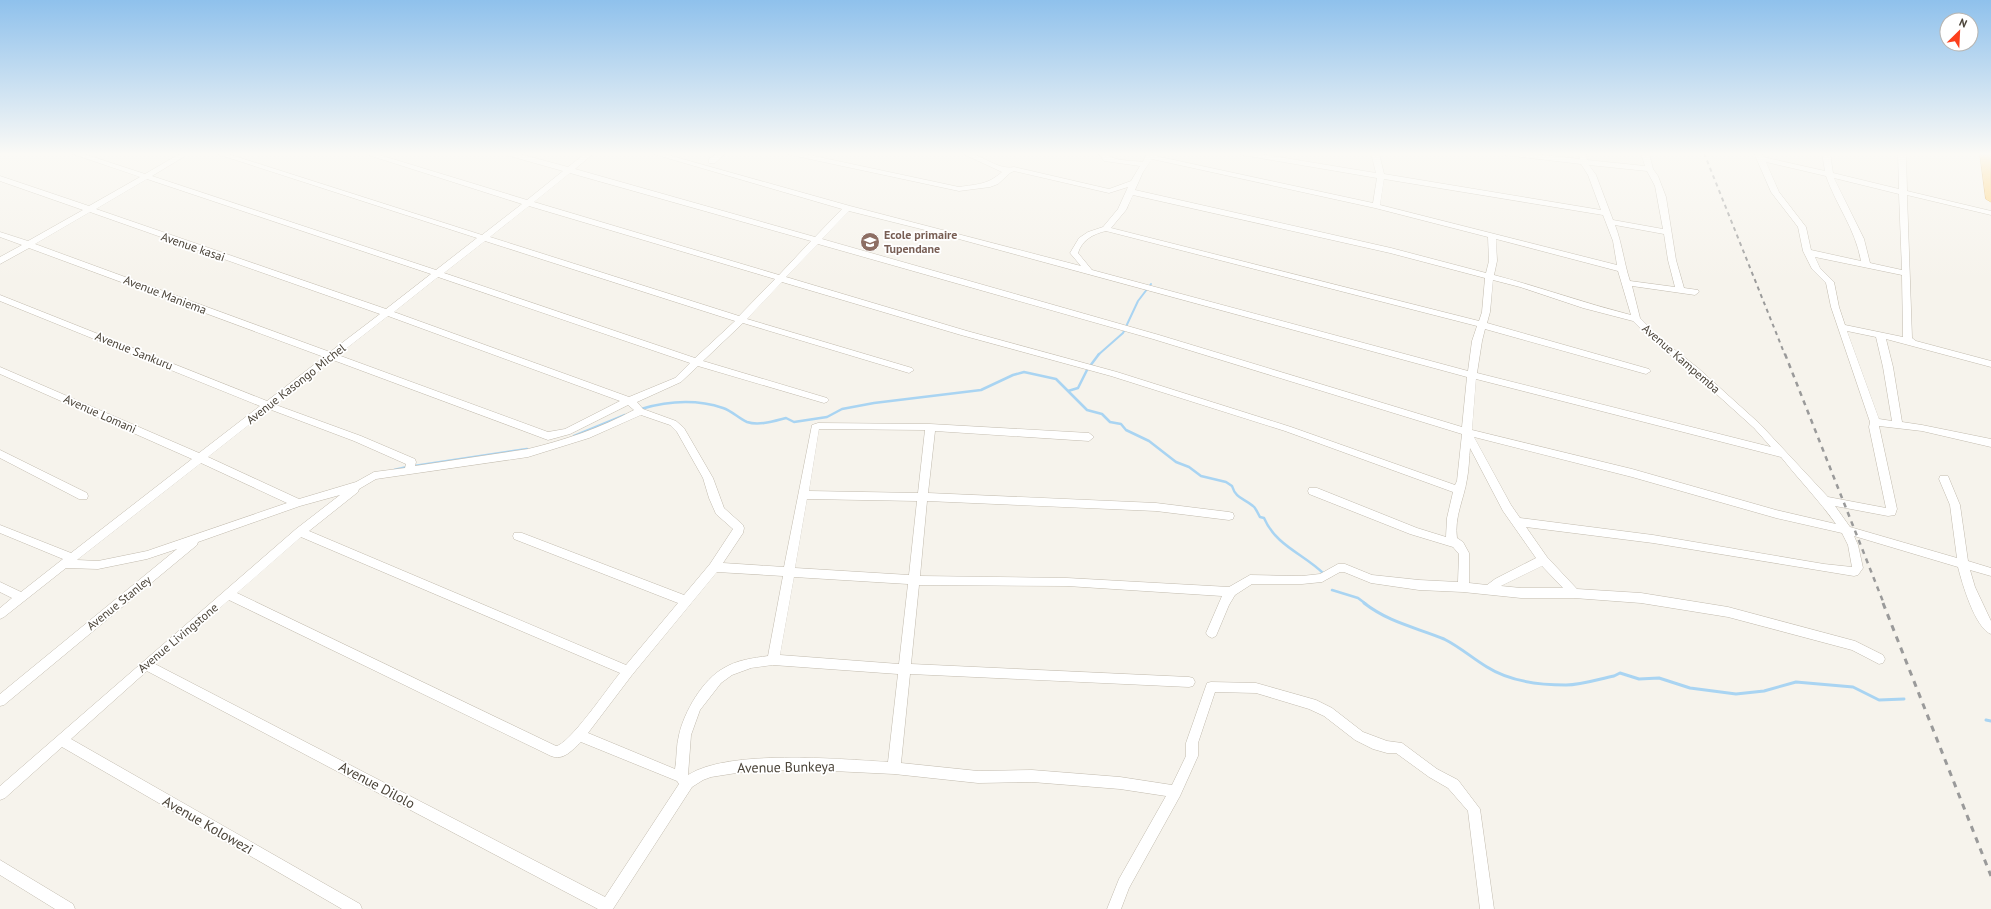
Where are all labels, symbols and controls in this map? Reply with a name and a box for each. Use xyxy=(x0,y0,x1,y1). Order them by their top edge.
north arrow xyxy=(1939,12,1979,52)
text: N xyxy=(1957,15,1969,31)
place label: Ecole primaire Tupendane xyxy=(884,227,957,256)
street label: Avenue kasai xyxy=(159,229,227,264)
school or university icon: Ecole primaire Tupendane xyxy=(859,231,881,253)
street label: Avenue Maniema xyxy=(122,272,209,317)
street label: Avenue Kampemba xyxy=(1639,321,1723,397)
street label: Avenue Sankuru xyxy=(93,328,175,373)
street label: Avenue Kasongo Michel xyxy=(243,340,349,427)
street label: Avenue Lomani xyxy=(61,391,139,436)
street label: Avenue Stanley xyxy=(83,572,154,633)
street label: Avenue Livingstone xyxy=(134,600,221,676)
street label: Avenue Dilolo xyxy=(336,757,418,813)
street label: Avenue Bunkeya xyxy=(737,757,835,777)
street label: Avenue Kolowezi xyxy=(160,792,256,858)

